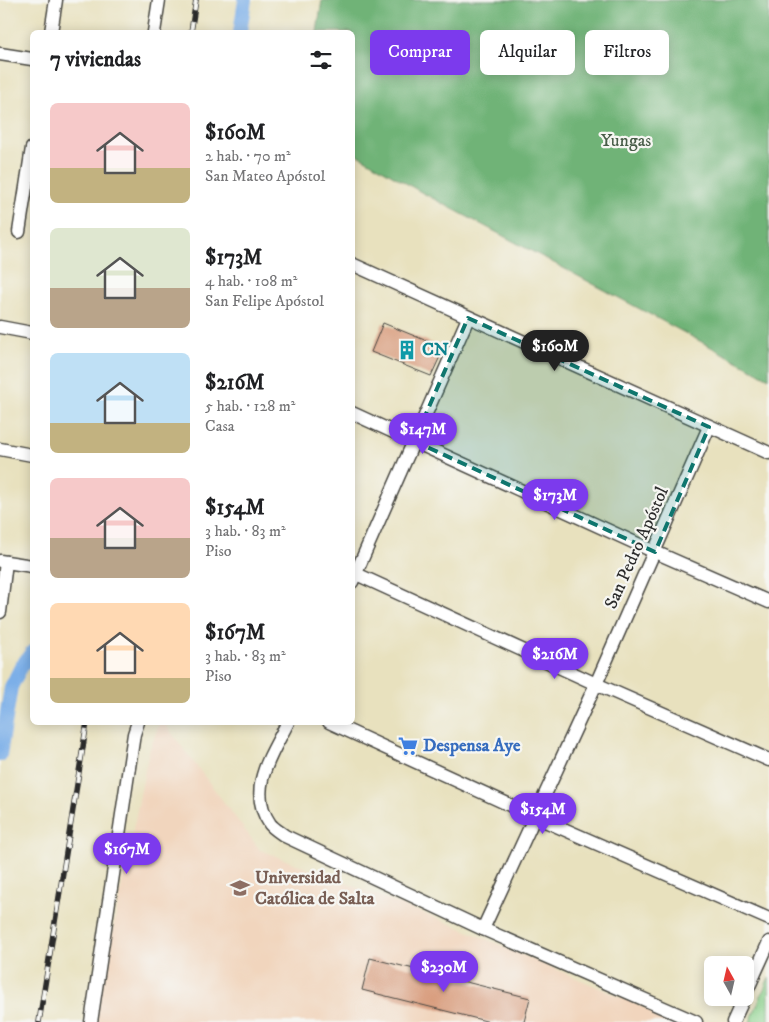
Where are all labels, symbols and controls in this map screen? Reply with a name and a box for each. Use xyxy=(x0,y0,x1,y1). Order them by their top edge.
chip: Comprar xyxy=(370,30,470,75)
chip: Alquilar xyxy=(480,30,575,75)
chip: Filtros xyxy=(585,30,669,75)
icon: filters xyxy=(307,46,335,74)
text: 7 viviendas xyxy=(50,47,141,73)
text: $160M xyxy=(205,120,266,146)
icon: home xyxy=(90,123,150,183)
park label: Yungas xyxy=(601,130,651,152)
text: 2 hab. · 70 m² xyxy=(205,146,291,166)
text: San Mateo Apóstol xyxy=(205,166,325,186)
text: $173M xyxy=(205,245,262,271)
icon: home xyxy=(90,248,150,308)
text: 4 hab. · 108 m² xyxy=(205,271,297,291)
text: San Felipe Apóstol xyxy=(205,291,324,311)
pin: $160M xyxy=(520,330,590,372)
text: $160M xyxy=(532,336,578,356)
building icon: CN xyxy=(396,339,418,361)
place label: CN xyxy=(422,339,449,361)
text: $216M xyxy=(205,370,265,396)
icon: home xyxy=(90,373,150,433)
text: 5 hab. · 128 m² xyxy=(205,396,295,416)
pin: $147M xyxy=(388,412,458,455)
text: Casa xyxy=(205,416,235,436)
text: $147M xyxy=(400,419,446,439)
pin: $173M xyxy=(520,478,590,521)
street label: San Pedro Apóstol xyxy=(600,483,674,613)
text: $173M xyxy=(533,485,577,505)
text: $154M xyxy=(205,495,265,521)
icon: home xyxy=(90,498,150,558)
text: 3 hab. · 83 m² xyxy=(205,521,286,541)
text: Piso xyxy=(205,541,232,561)
text: $167M xyxy=(205,620,265,646)
icon: home xyxy=(90,623,150,683)
pin: $216M xyxy=(520,638,590,680)
text: $216M xyxy=(532,644,578,664)
text: 3 hab. · 83 m² xyxy=(205,646,286,666)
text: Piso xyxy=(205,666,232,686)
supermarket icon: Despensa Aye xyxy=(397,735,419,757)
place label: Despensa Aye xyxy=(423,735,521,757)
pin: $154M xyxy=(508,792,578,835)
text: $154M xyxy=(520,799,566,819)
pin: $167M xyxy=(92,832,162,875)
text: $167M xyxy=(104,839,150,859)
place label: Universidad Católica de Salta xyxy=(255,867,375,910)
school or university icon: Universidad Católica de Salta xyxy=(229,877,251,899)
pin: $230M xyxy=(409,950,479,993)
north arrow xyxy=(704,956,754,1006)
map controls xyxy=(704,956,754,1006)
text: $230M xyxy=(421,957,467,977)

